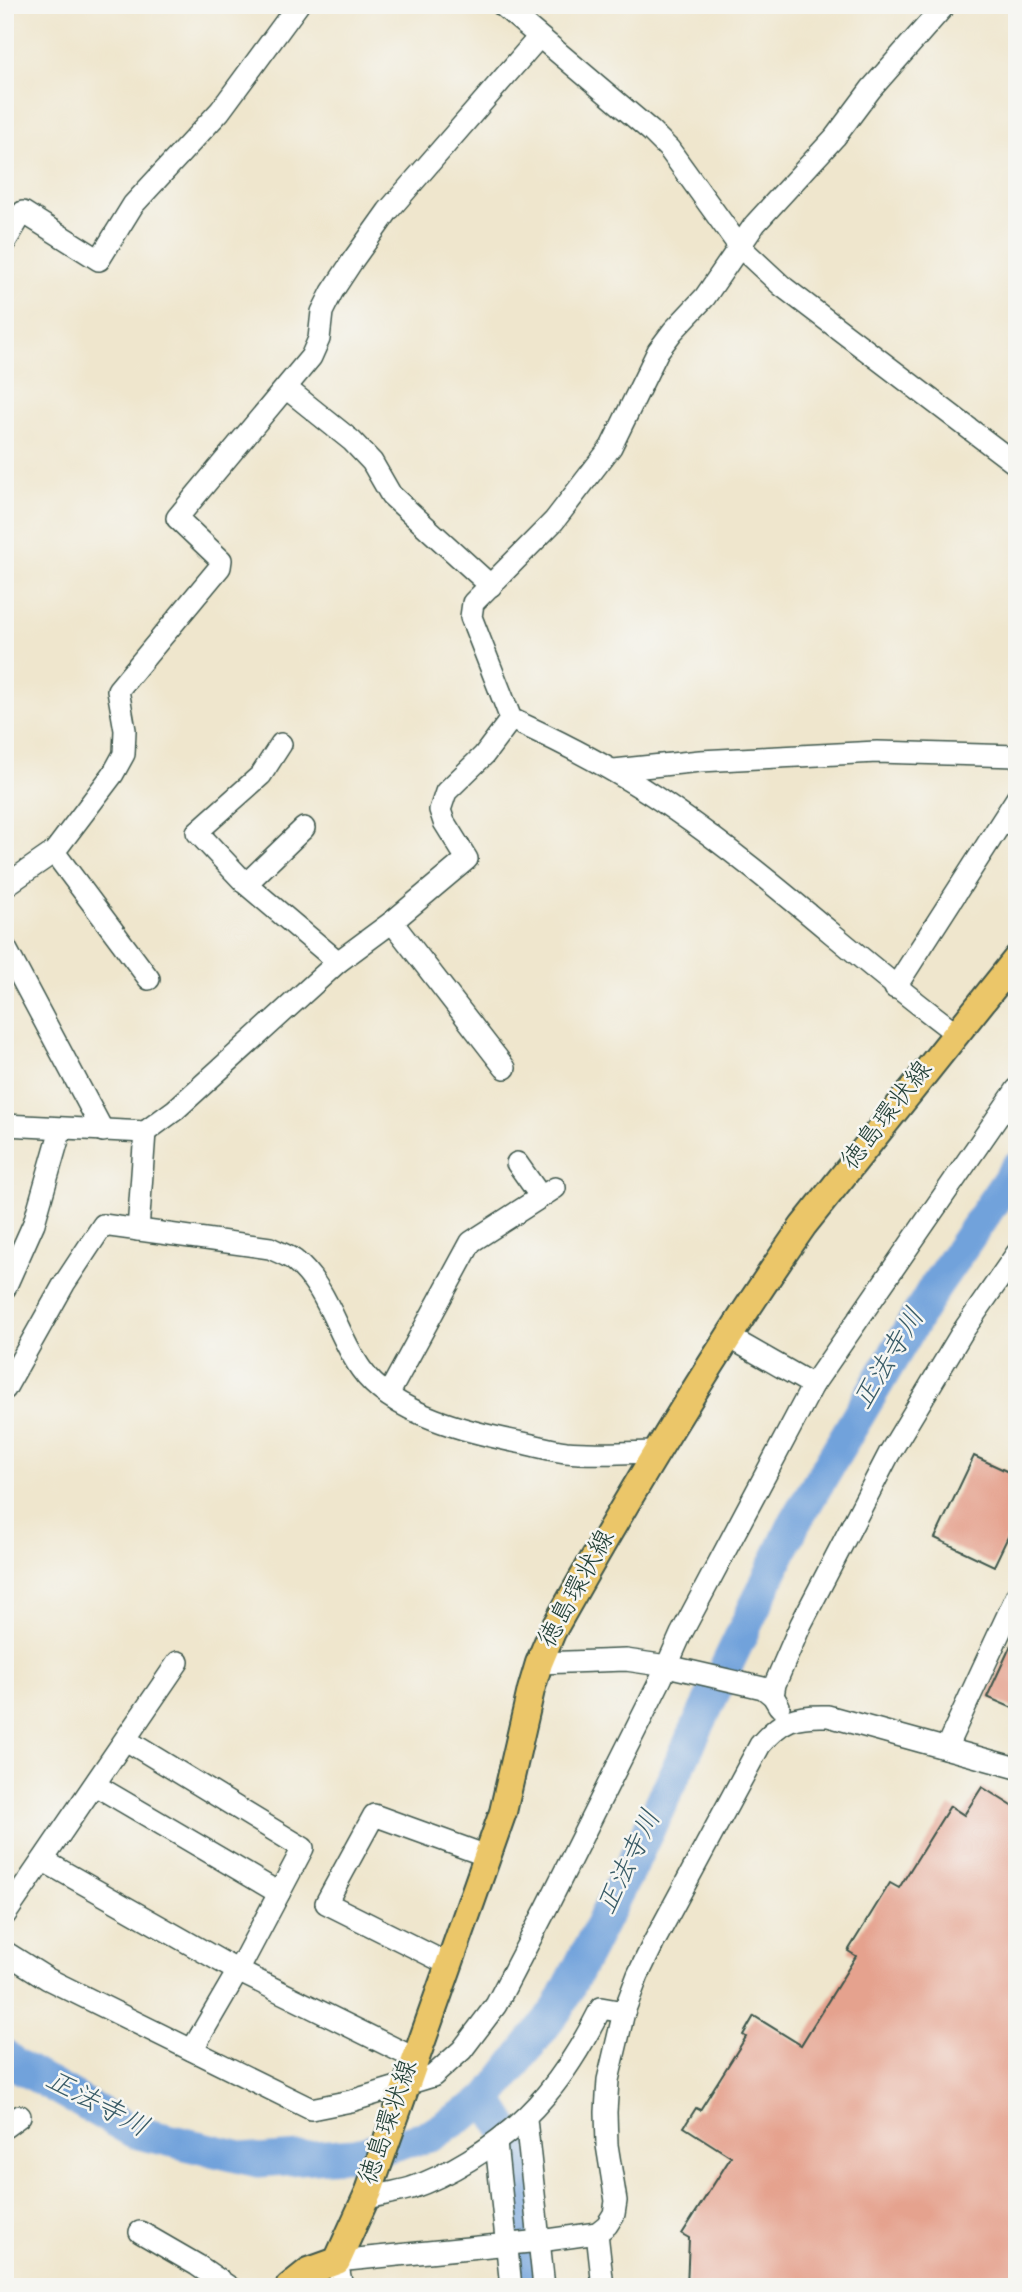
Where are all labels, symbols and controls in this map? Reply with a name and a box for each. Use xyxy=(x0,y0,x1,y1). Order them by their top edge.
street label: 徳島環状線 xyxy=(835,1055,941,1178)
water label: 正法寺川 xyxy=(847,1303,934,1417)
street label: 徳島環状線 xyxy=(532,1525,624,1654)
water label: 正法寺川 xyxy=(591,1805,670,1921)
street label: 徳島環状線 xyxy=(353,2056,427,2190)
water label: 正法寺川 xyxy=(39,2064,154,2147)

